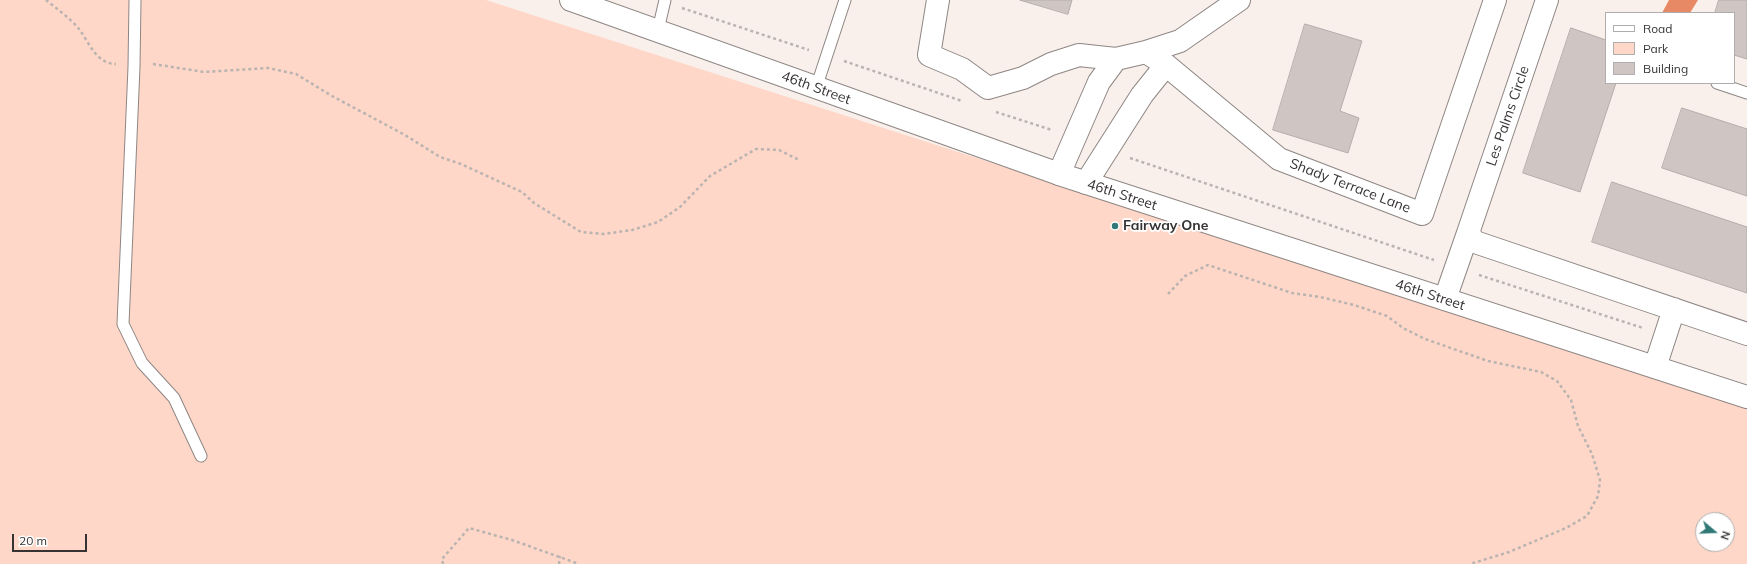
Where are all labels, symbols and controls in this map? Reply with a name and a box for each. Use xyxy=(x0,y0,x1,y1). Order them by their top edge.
legend xyxy=(1605,12,1735,84)
text: Road xyxy=(1643,21,1672,36)
text: Park xyxy=(1643,41,1668,56)
text: Building xyxy=(1643,61,1688,76)
street label: Les Palms Circle xyxy=(1483,64,1533,168)
street label: 46th Street xyxy=(779,68,853,108)
street label: Shady Terrace Lane xyxy=(1287,155,1413,217)
street label: 46th Street xyxy=(1085,176,1159,214)
place label: Fairway One xyxy=(1123,218,1208,234)
marker: Fairway One xyxy=(1110,221,1120,231)
street label: 46th Street xyxy=(1393,276,1467,314)
north arrow xyxy=(1695,512,1735,552)
scale bar xyxy=(14,526,89,552)
text: N xyxy=(1717,529,1733,542)
text: 20 m xyxy=(19,533,47,548)

